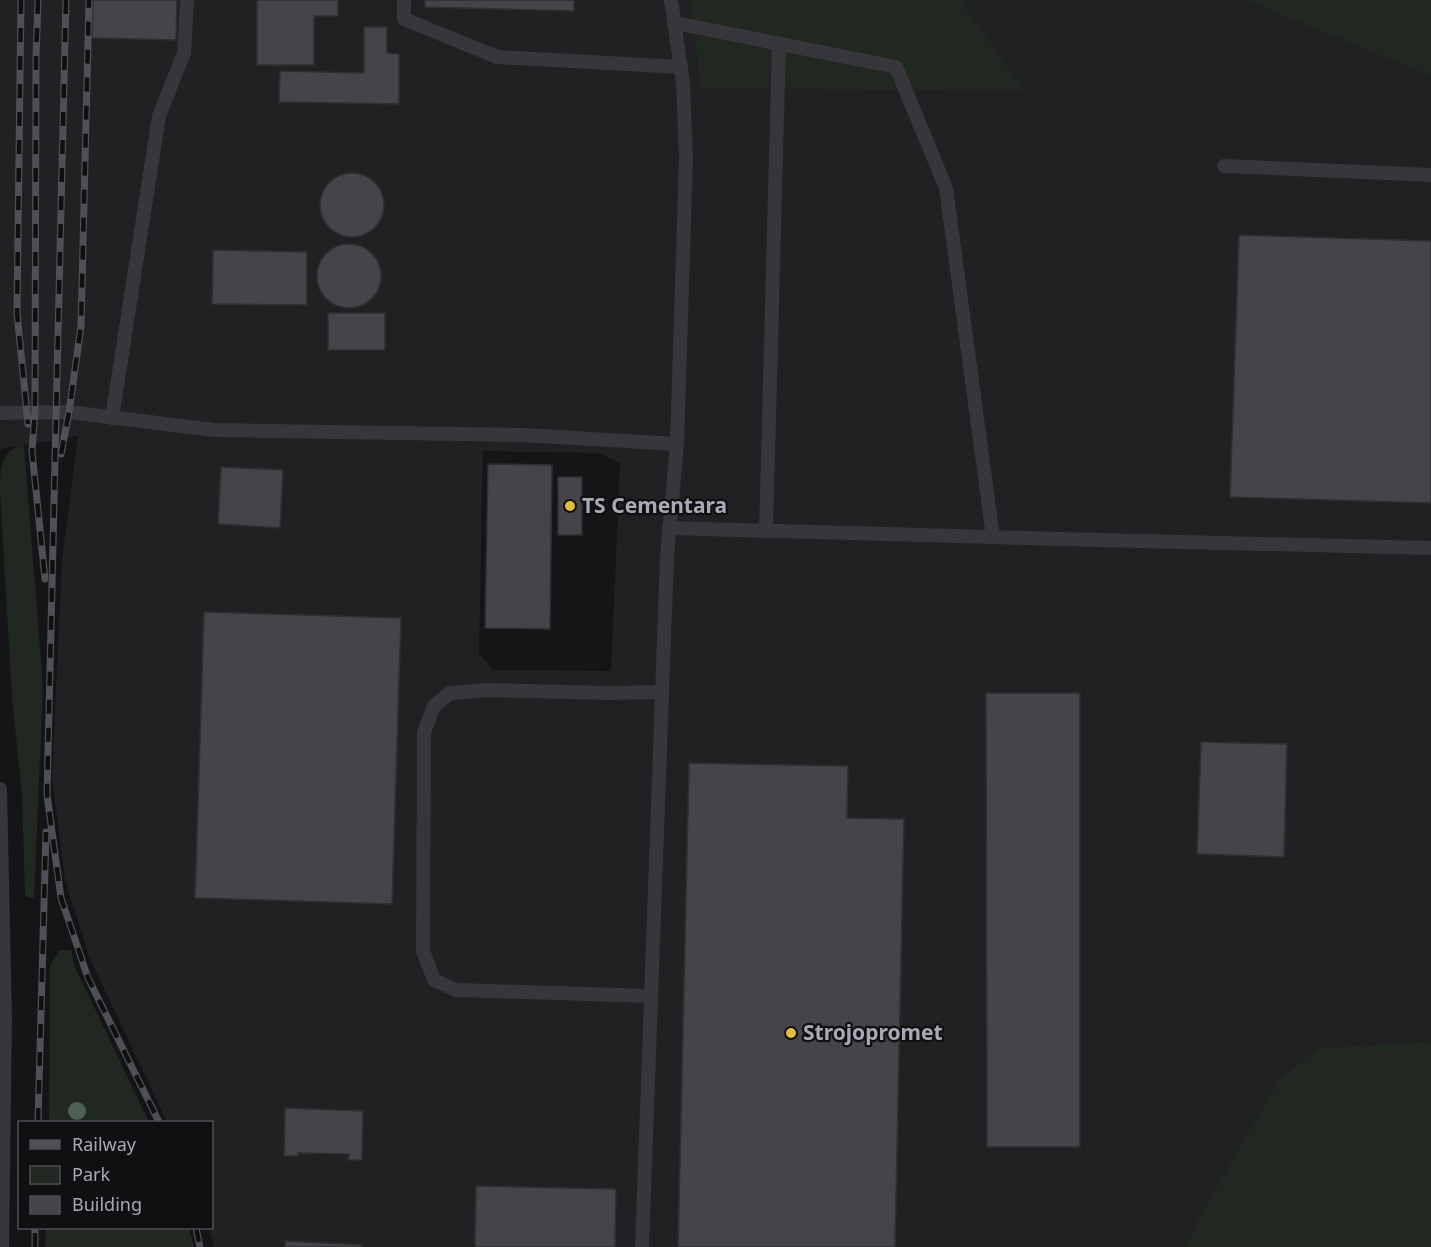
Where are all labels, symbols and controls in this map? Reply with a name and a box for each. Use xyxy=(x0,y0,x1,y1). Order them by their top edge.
place label: TS Cementara xyxy=(582,491,727,519)
marker: TS Cementara xyxy=(563,499,577,513)
place label: Strojopromet xyxy=(803,1018,943,1046)
marker: Strojopromet xyxy=(784,1026,798,1040)
legend xyxy=(18,1121,213,1229)
text: Railway xyxy=(72,1132,137,1156)
text: Park xyxy=(72,1162,110,1186)
text: Building xyxy=(72,1192,142,1216)

